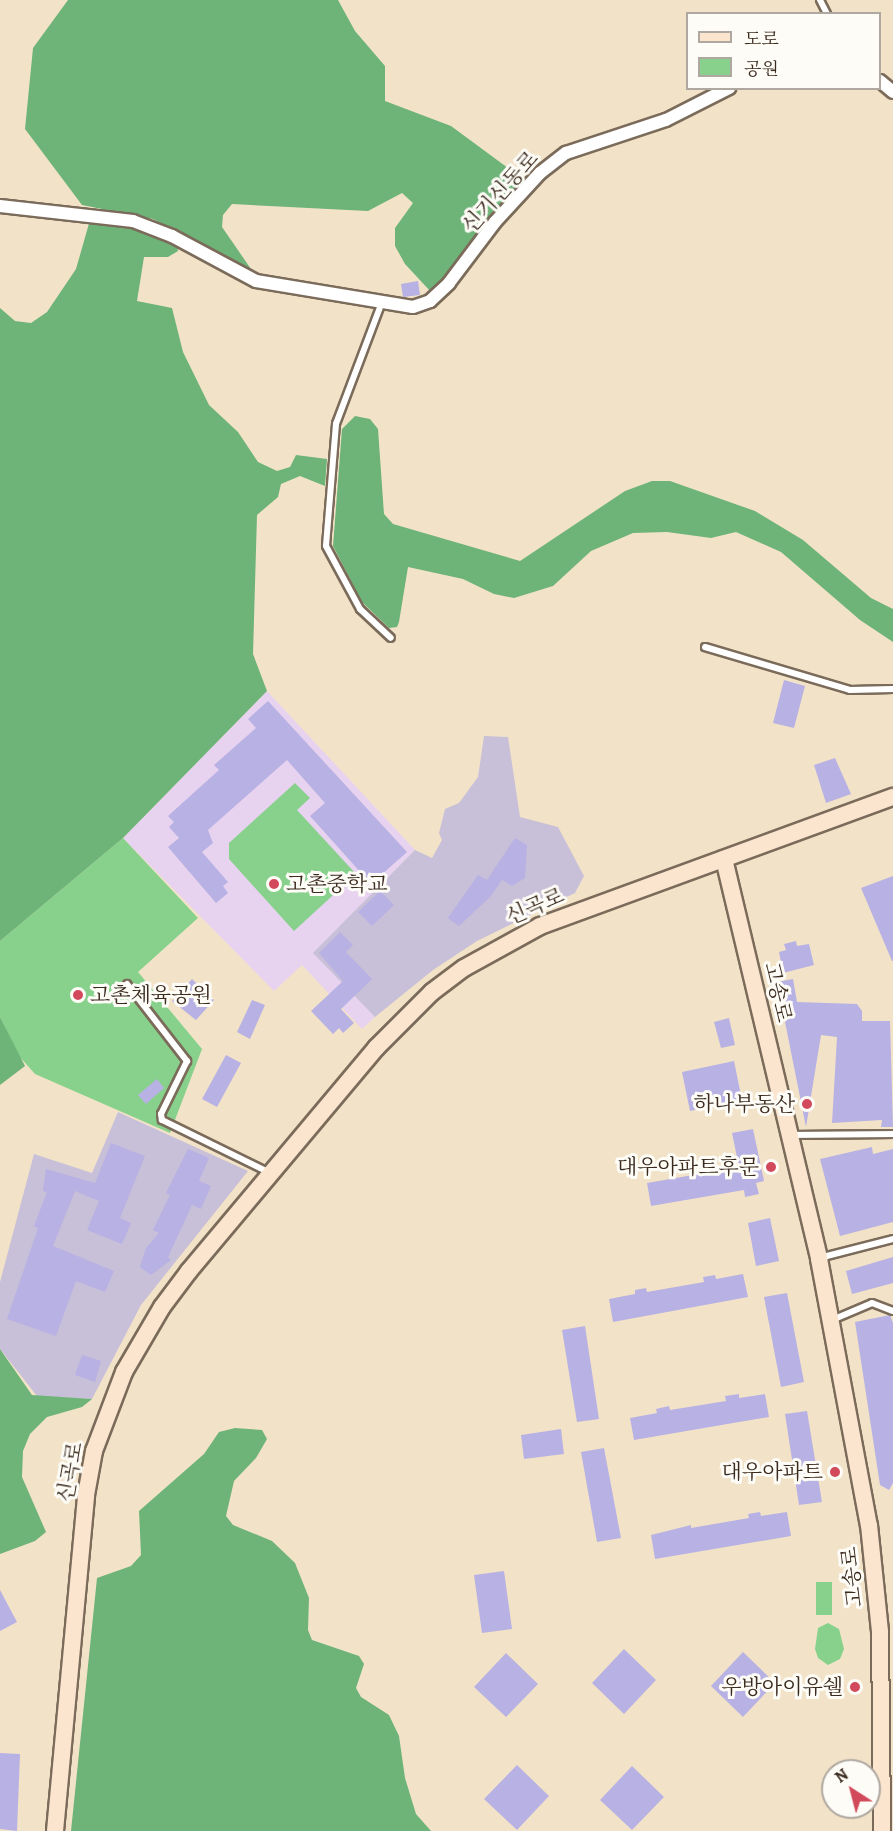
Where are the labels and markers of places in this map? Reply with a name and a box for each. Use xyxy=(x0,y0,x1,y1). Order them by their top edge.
place label: 고촌중학교 xyxy=(286,871,387,897)
marker: 고촌중학교 xyxy=(267,877,281,891)
place label: 고촌체육공원 xyxy=(90,982,212,1008)
marker: 고촌체육공원 xyxy=(71,988,85,1002)
place label: 하나부동산 xyxy=(694,1091,795,1117)
marker: 하나부동산 xyxy=(800,1097,814,1111)
place label: 대우아파트후문 xyxy=(617,1154,759,1180)
marker: 대우아파트후문 xyxy=(764,1160,778,1174)
place label: 대우아파트 xyxy=(722,1459,823,1485)
marker: 대우아파트 xyxy=(828,1465,842,1479)
place label: 우방아이유쉘 xyxy=(721,1674,843,1700)
marker: 우방아이유쉘 xyxy=(848,1680,862,1694)

